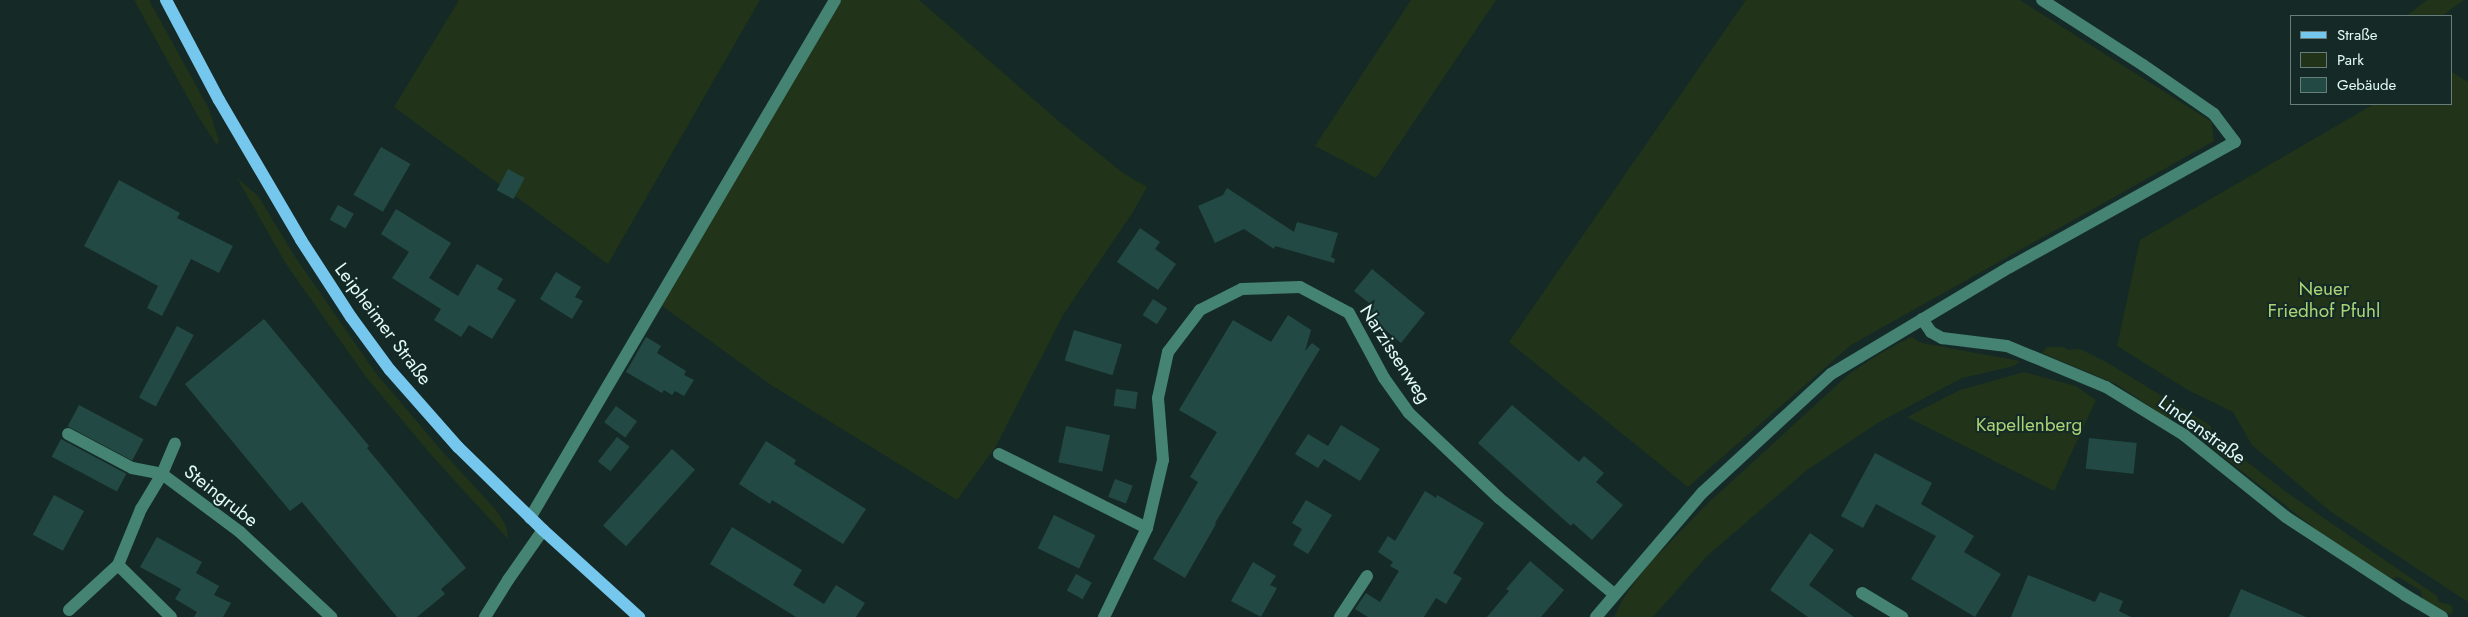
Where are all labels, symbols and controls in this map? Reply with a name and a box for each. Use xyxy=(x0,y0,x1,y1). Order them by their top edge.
legend xyxy=(2290,15,2453,105)
text: Straße xyxy=(2337,24,2377,46)
text: Park xyxy=(2337,49,2364,71)
text: Gebäude xyxy=(2337,74,2396,96)
street label: Leipheimer Straße xyxy=(330,259,436,389)
park label: Neuer Friedhof Pfuhl xyxy=(2268,278,2380,322)
street label: Narzissenweg xyxy=(1355,300,1435,408)
street label: Lindenstraße xyxy=(2154,391,2250,469)
park label: Kapellenberg xyxy=(1976,414,2082,436)
street label: Steingrube xyxy=(179,460,263,532)

